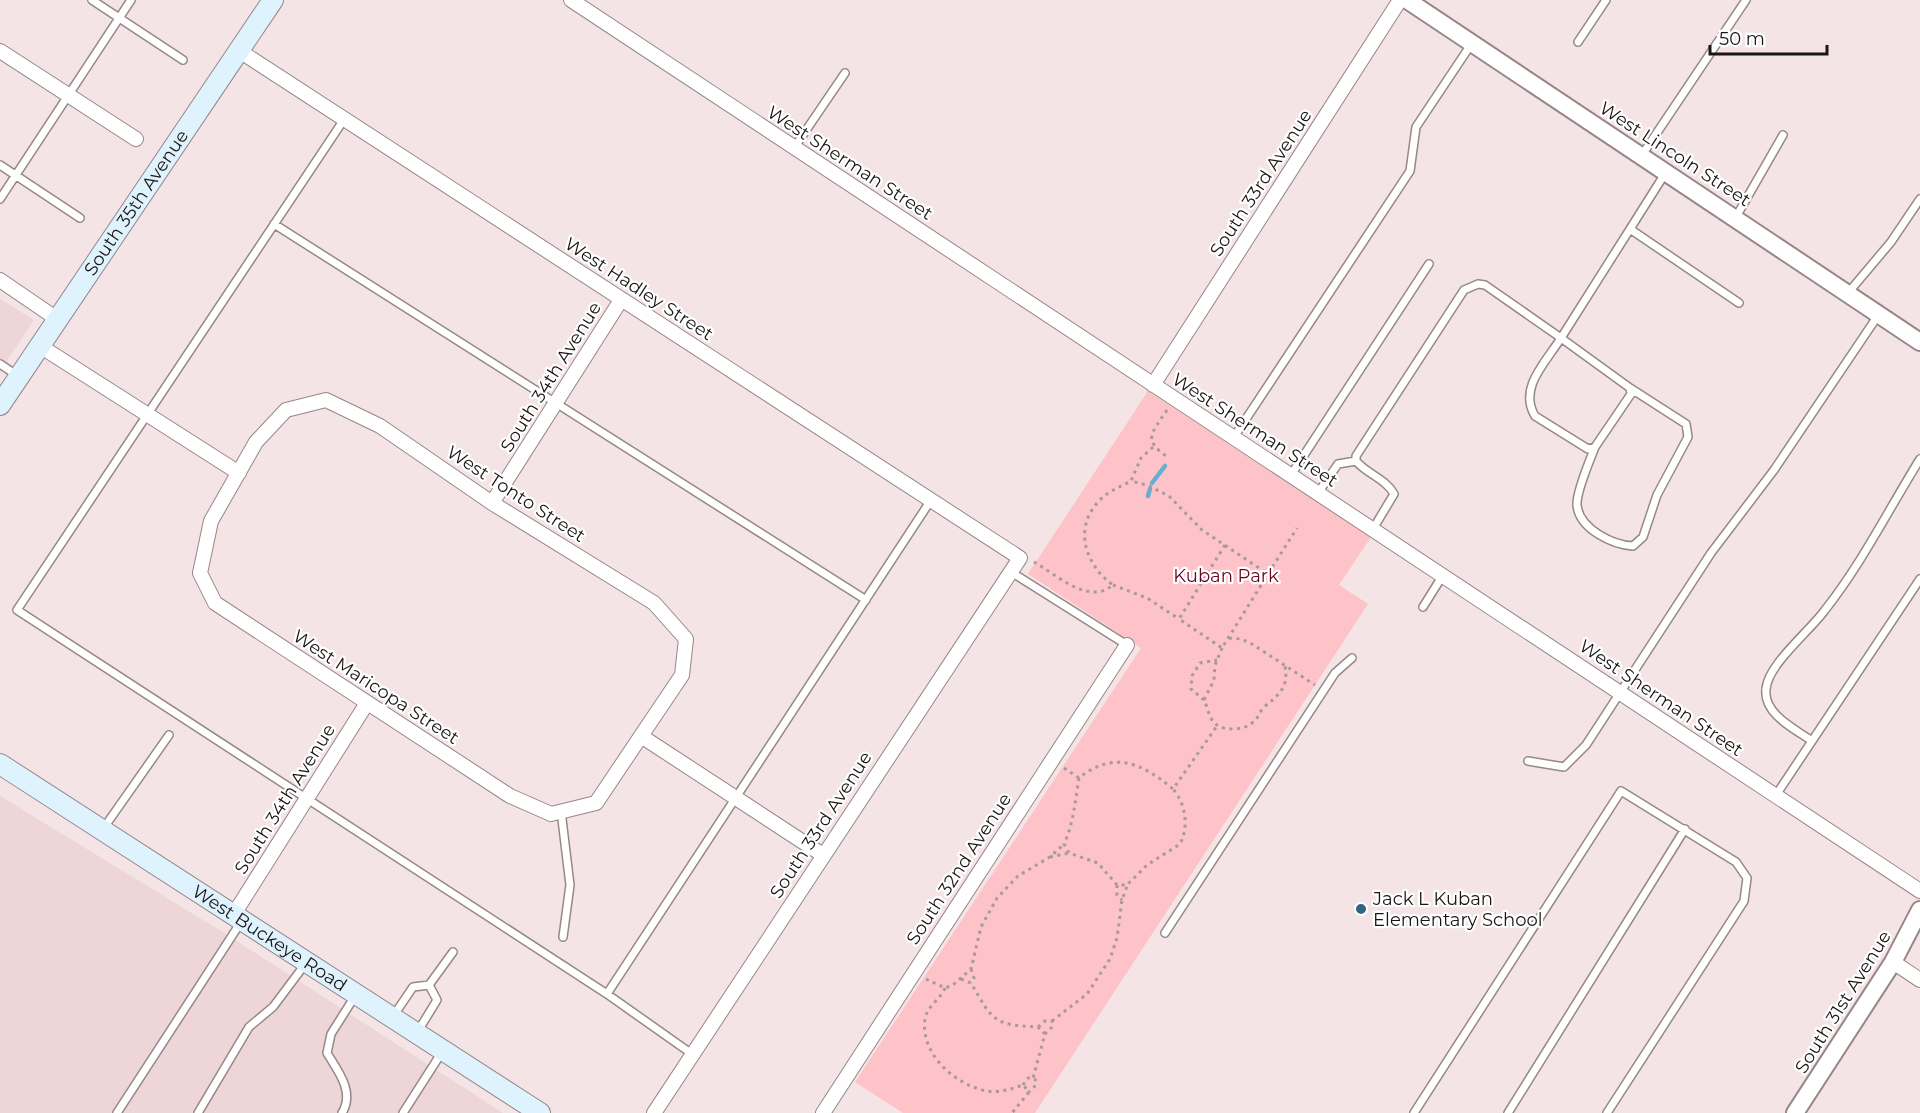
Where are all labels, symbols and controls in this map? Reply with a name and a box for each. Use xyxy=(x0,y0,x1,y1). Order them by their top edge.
scale bar xyxy=(1710,18,1827,56)
text: 50 m xyxy=(1719,28,1765,50)
street label: West Lincoln Street xyxy=(1595,97,1755,211)
street label: West Sherman Street xyxy=(763,101,937,225)
street label: South 33rd Avenue xyxy=(1205,105,1317,261)
street label: South 35th Avenue xyxy=(79,126,193,280)
street label: West Hadley Street xyxy=(561,233,717,345)
street label: South 34th Avenue xyxy=(496,298,606,456)
street label: West Sherman Street xyxy=(1168,368,1342,492)
street label: West Tonto Street xyxy=(443,441,589,547)
park label: Kuban Park xyxy=(1173,565,1279,587)
street label: West Maricopa Street xyxy=(289,625,463,749)
street label: West Sherman Street xyxy=(1575,635,1747,761)
street label: South 34th Avenue xyxy=(230,720,340,878)
street label: South 33rd Avenue xyxy=(765,747,877,903)
street label: South 32nd Avenue xyxy=(902,789,1016,949)
street label: West Buckeye Road xyxy=(188,880,351,996)
place label: Jack L Kuban Elementary School xyxy=(1372,888,1543,931)
marker: Jack L Kuban Elementary School xyxy=(1354,902,1368,916)
street label: South 31st Avenue xyxy=(1790,927,1896,1077)

